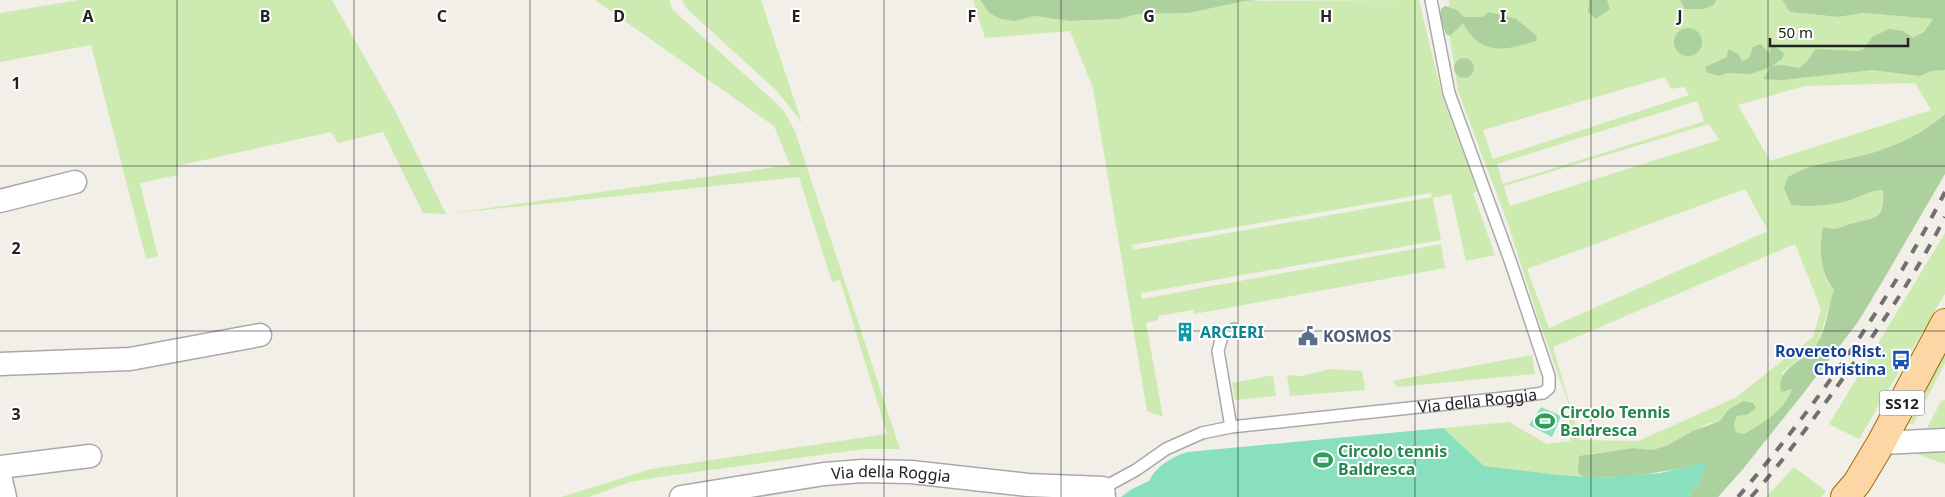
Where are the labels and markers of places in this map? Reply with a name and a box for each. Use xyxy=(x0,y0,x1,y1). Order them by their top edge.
building icon: ARCIERI xyxy=(1174,321,1196,343)
place label: ARCIERI xyxy=(1200,321,1264,343)
public building icon: KOSMOS xyxy=(1297,325,1319,347)
place label: KOSMOS xyxy=(1323,325,1392,347)
place label: Rovereto Rist. Christina xyxy=(1775,340,1886,380)
bus stop icon: Rovereto Rist. Christina xyxy=(1890,349,1912,371)
place label: Circolo Tennis Baldresca xyxy=(1560,401,1670,441)
sports icon: Circolo Tennis Baldresca xyxy=(1534,410,1556,432)
place label: Circolo tennis Baldresca xyxy=(1338,440,1447,480)
sports icon: Circolo tennis Baldresca xyxy=(1312,449,1334,471)

